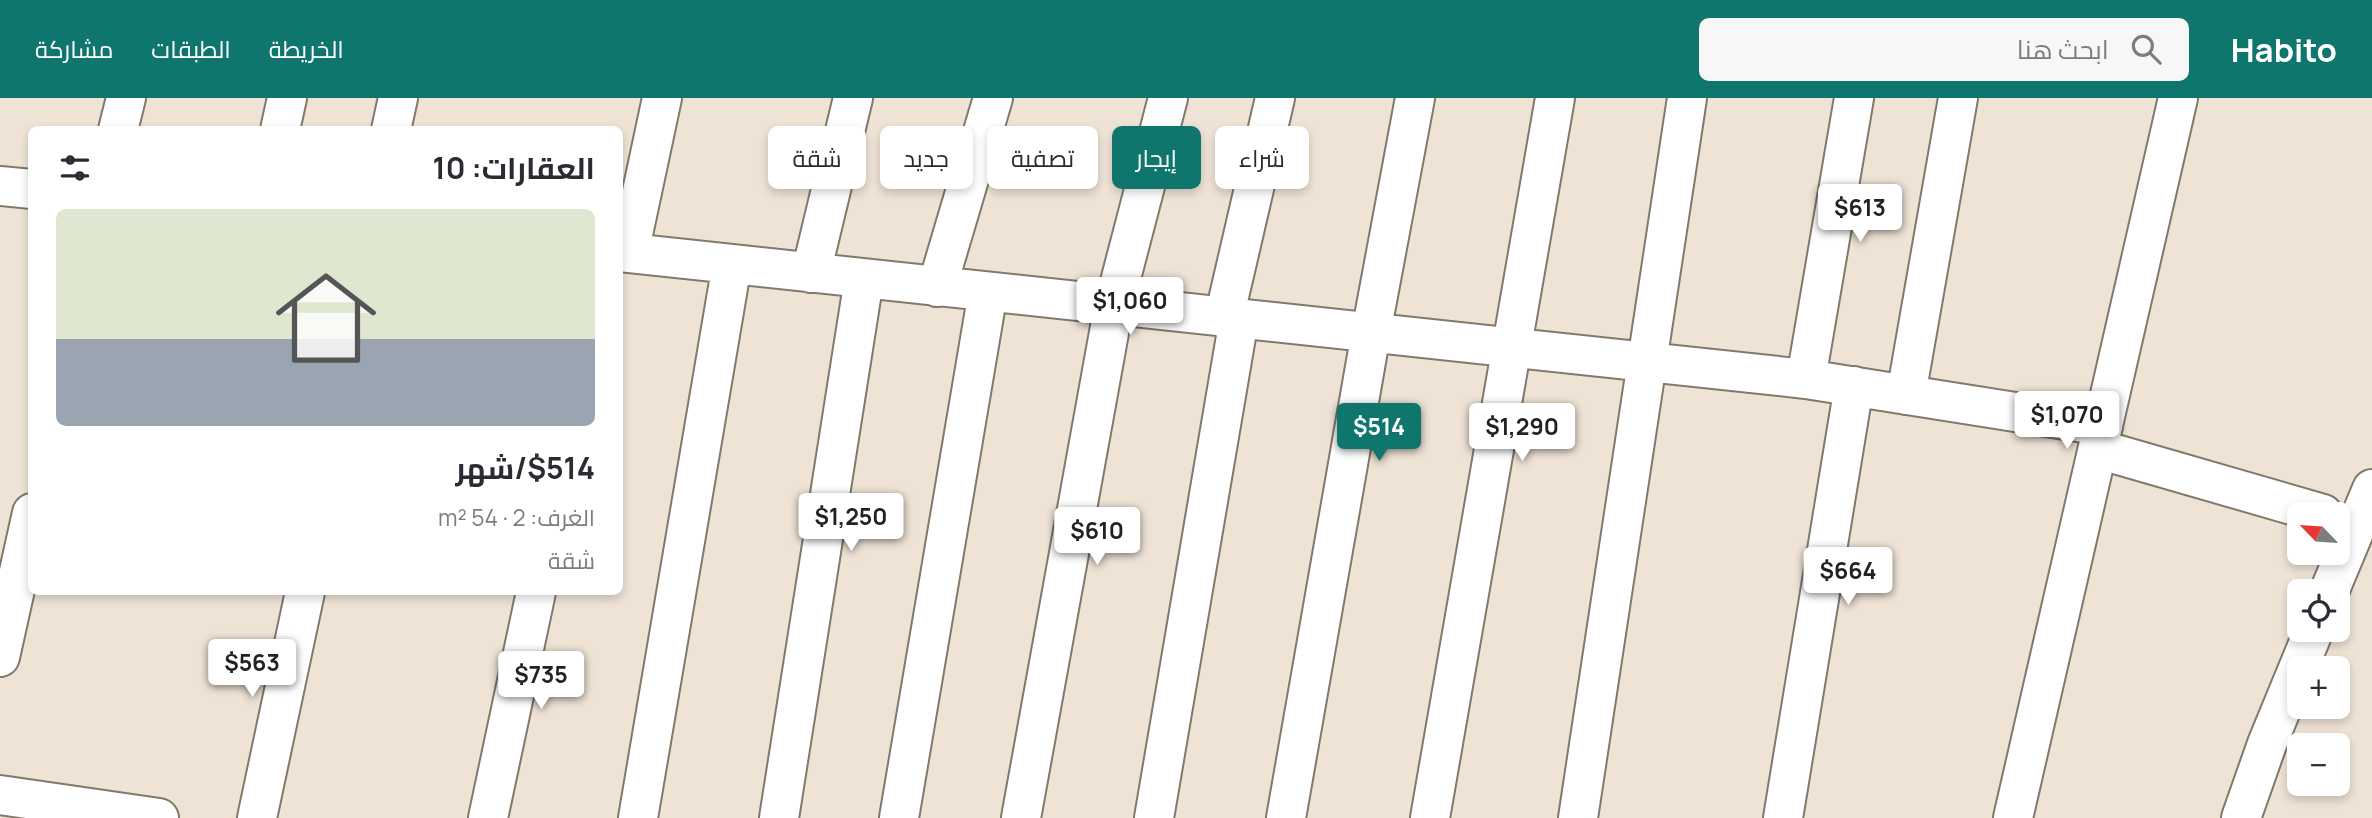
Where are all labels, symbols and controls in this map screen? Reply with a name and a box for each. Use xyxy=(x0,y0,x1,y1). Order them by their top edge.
search box xyxy=(1699,18,2189,81)
text: Habito xyxy=(2231,27,2337,72)
icon: search xyxy=(2127,30,2165,68)
text: ابحث هنا xyxy=(2017,31,2109,67)
text: مشاركة xyxy=(35,32,113,65)
text: الطبقات xyxy=(151,32,231,65)
text: الخريطة xyxy=(269,32,344,65)
chip: شقة xyxy=(768,126,866,189)
chip: جديد xyxy=(880,126,973,189)
chip: تصفية xyxy=(987,126,1098,189)
chip: إيجار xyxy=(1112,126,1201,189)
chip: شراء xyxy=(1215,126,1309,189)
text: العقارات: 10 xyxy=(433,147,595,188)
icon: filters xyxy=(56,149,94,187)
pin: $613 xyxy=(1819,184,1901,244)
text: $613 xyxy=(1834,191,1886,223)
icon: home xyxy=(263,255,389,381)
pin: $1,060 xyxy=(1073,278,1187,337)
text: $1,060 xyxy=(1092,284,1168,316)
pin: $1,070 xyxy=(2010,392,2124,451)
text: $1,070 xyxy=(2030,398,2104,430)
pin: $514 xyxy=(1338,404,1420,463)
pin: $1,290 xyxy=(1465,404,1579,463)
text: $514 xyxy=(1353,410,1405,442)
text: $1,290 xyxy=(1485,410,1559,442)
text: $514/شهر xyxy=(456,447,595,488)
pin: $1,250 xyxy=(794,494,908,553)
text: $1,250 xyxy=(815,500,887,532)
text: الغرف: 2 · 54 m² xyxy=(438,501,595,533)
north arrow xyxy=(2287,502,2350,565)
map controls xyxy=(2287,502,2350,796)
pin: $610 xyxy=(1056,508,1138,567)
text: $610 xyxy=(1070,514,1124,546)
text: شقة xyxy=(548,544,595,576)
pin: $664 xyxy=(1807,547,1889,607)
text: $664 xyxy=(1819,554,1877,586)
button: locate xyxy=(2287,579,2350,642)
pin: $563 xyxy=(211,640,293,699)
text: $563 xyxy=(224,646,280,678)
pin: $735 xyxy=(500,652,582,711)
button: + xyxy=(2287,656,2350,719)
text: $735 xyxy=(514,658,568,690)
button: − xyxy=(2287,733,2350,796)

